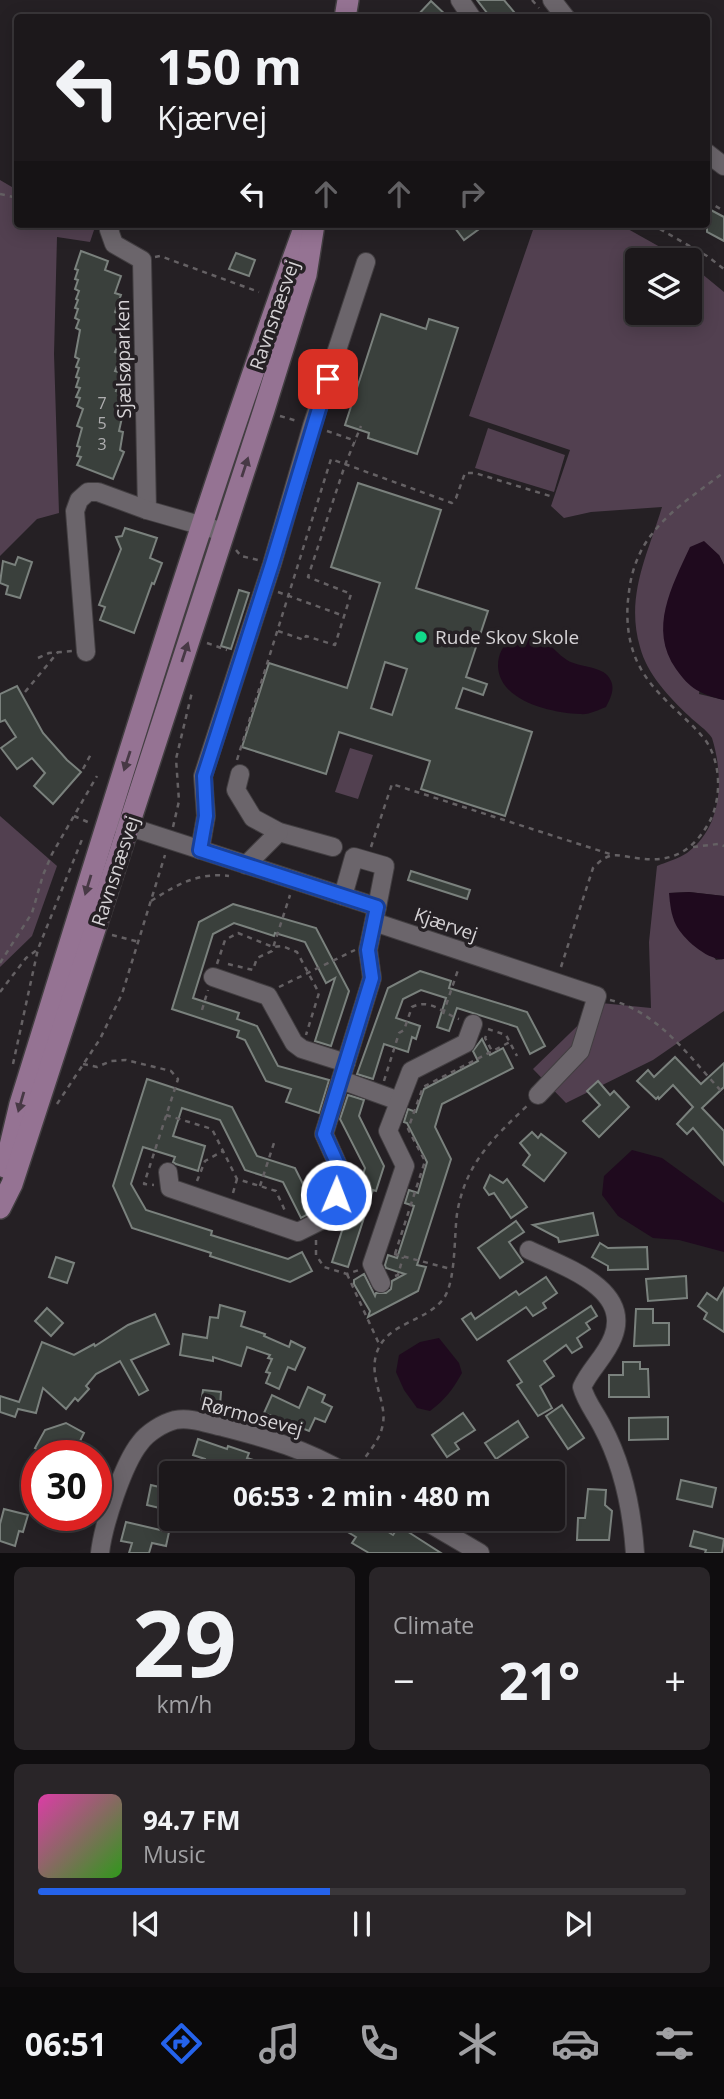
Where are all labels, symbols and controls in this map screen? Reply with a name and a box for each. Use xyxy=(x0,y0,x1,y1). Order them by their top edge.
text: 150 m xyxy=(157,33,302,99)
icon: left xyxy=(42,42,133,133)
text: Kjærvej xyxy=(157,96,267,139)
icon: left xyxy=(234,175,272,213)
icon: ahead xyxy=(307,175,345,213)
icon: ahead xyxy=(380,175,418,213)
icon: right xyxy=(453,175,491,213)
map controls xyxy=(625,248,702,325)
button: layers xyxy=(625,248,702,325)
street label: Ravnsnæsvej xyxy=(243,257,305,373)
street label: Sjælsøparken xyxy=(109,299,137,419)
pin xyxy=(298,349,358,409)
icon: arrive xyxy=(309,360,347,398)
house number: 7 xyxy=(97,392,107,414)
house number: 5 xyxy=(97,412,107,434)
house number: 3 xyxy=(97,433,107,455)
one-way arrow xyxy=(240,456,251,477)
place label: Rude Skov Skole xyxy=(435,624,579,650)
marker: Rude Skov Skole xyxy=(413,629,429,645)
one-way arrow xyxy=(181,641,191,662)
one-way arrow xyxy=(122,750,132,771)
street label: Ravnsnæsvej xyxy=(85,813,145,929)
one-way arrow xyxy=(83,875,93,896)
street label: Kjærvej xyxy=(411,901,481,947)
one-way arrow xyxy=(15,1091,26,1113)
position arrow xyxy=(299,1158,373,1232)
street label: Rørmosevej xyxy=(198,1390,306,1442)
speed limit sign: 30 xyxy=(21,1440,112,1531)
text: 06:53 · 2 min · 480 m xyxy=(233,1478,491,1514)
text: 29 xyxy=(132,1580,237,1704)
text: Climate xyxy=(393,1609,474,1641)
text: 21° xyxy=(499,1644,580,1715)
text: − xyxy=(393,1654,415,1706)
text: + xyxy=(664,1654,686,1706)
text: km/h xyxy=(157,1688,212,1720)
text: 94.7 FM xyxy=(143,1802,241,1838)
text: Music xyxy=(143,1838,206,1870)
icon: previous xyxy=(127,1905,165,1943)
icon: pause xyxy=(343,1905,381,1943)
icon: next xyxy=(559,1905,597,1943)
icon: directions xyxy=(157,2019,206,2068)
icon: music xyxy=(255,2019,304,2068)
icon: phone xyxy=(354,2019,403,2068)
icon: climate xyxy=(453,2019,502,2068)
icon: car xyxy=(551,2019,600,2068)
icon: filters xyxy=(650,2019,699,2068)
text: 06:51 xyxy=(25,2022,107,2065)

